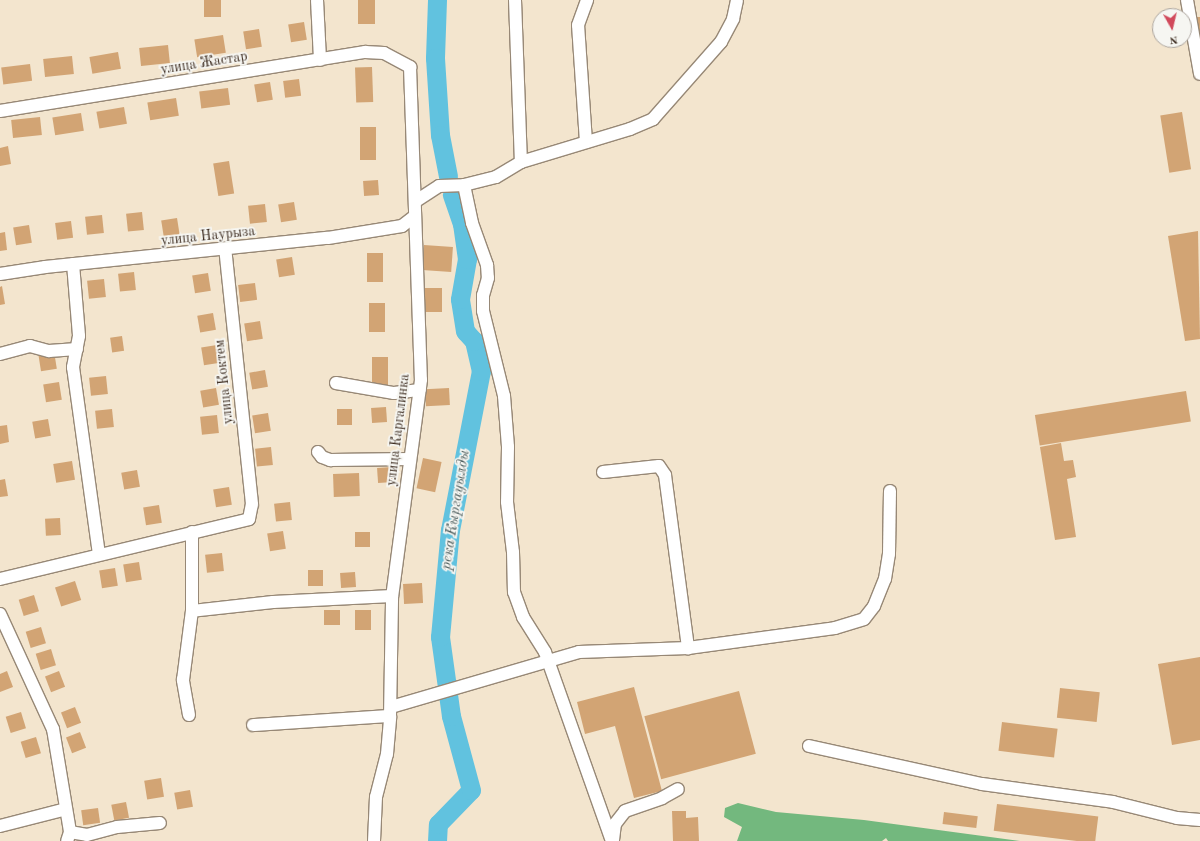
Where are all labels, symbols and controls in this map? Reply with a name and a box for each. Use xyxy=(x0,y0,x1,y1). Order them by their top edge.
north arrow xyxy=(1152,8,1192,48)
text: N xyxy=(1169,33,1179,45)
street label: улица Жастар xyxy=(159,48,249,78)
street label: улица Наурыза xyxy=(160,223,256,249)
street label: улица Коктем xyxy=(211,339,237,425)
street label: улица Каргалинка xyxy=(383,373,413,487)
water label: река Кыргауылды xyxy=(438,449,474,571)

